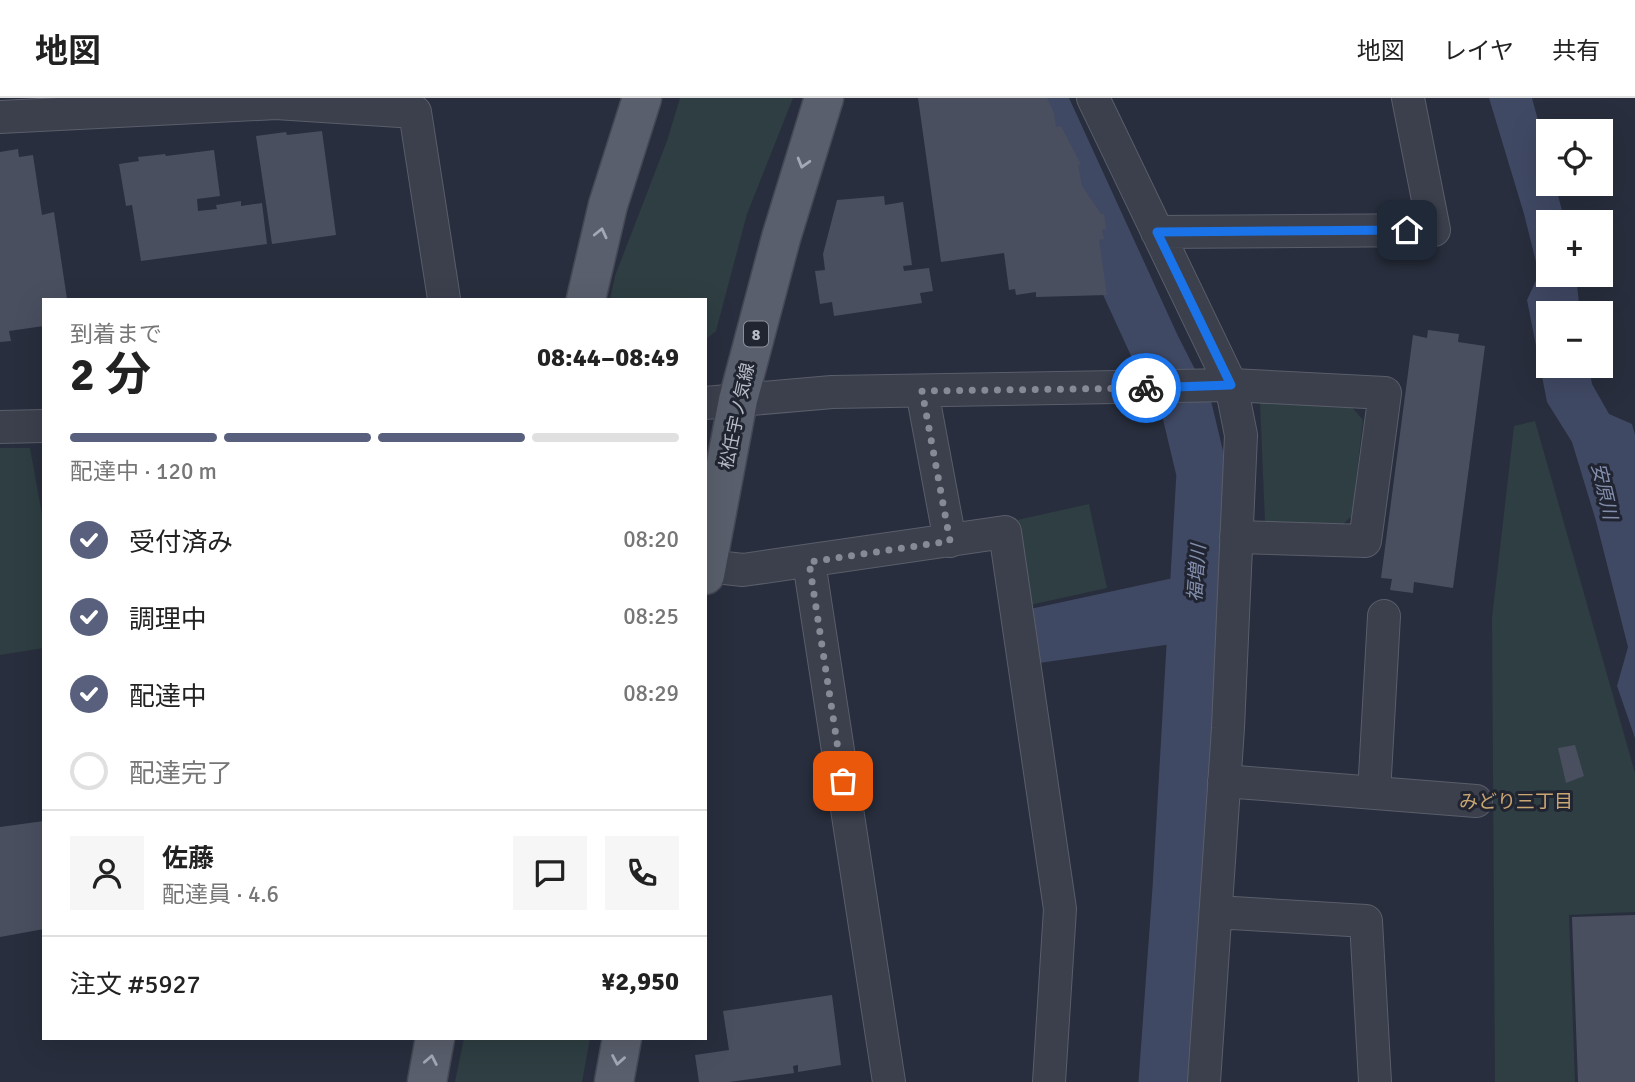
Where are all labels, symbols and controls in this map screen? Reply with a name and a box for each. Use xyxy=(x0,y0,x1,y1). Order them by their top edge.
text: 地図 xyxy=(35,31,101,72)
text: 地図 xyxy=(1357,36,1405,66)
text: レイヤ xyxy=(1443,36,1514,66)
text: 共有 xyxy=(1552,36,1600,66)
map controls xyxy=(1536,119,1613,378)
button: locate xyxy=(1536,119,1613,196)
one-way arrow xyxy=(797,157,812,169)
pin xyxy=(1377,200,1437,260)
button: + xyxy=(1536,210,1613,287)
icon: home xyxy=(1388,211,1426,249)
one-way arrow xyxy=(593,227,607,239)
button: − xyxy=(1536,301,1613,378)
text: 到着まで xyxy=(70,320,162,349)
road number: 8 xyxy=(744,322,768,346)
text: 08:44–08:49 xyxy=(537,342,679,374)
text: 2 分 xyxy=(70,347,151,403)
courier xyxy=(1111,353,1181,423)
street label: 松任宇ノ気線 xyxy=(715,361,759,471)
icon: bike xyxy=(1127,369,1165,407)
text: 配達中 · 120 m xyxy=(70,457,217,486)
water label: 安原川 xyxy=(1586,461,1623,524)
icon: check xyxy=(70,521,108,559)
text: 08:20 xyxy=(623,525,679,554)
text: 受付済み xyxy=(129,527,233,559)
water label: 福増川 xyxy=(1183,542,1211,602)
icon: check xyxy=(70,598,108,636)
text: 08:25 xyxy=(623,602,679,631)
text: 調理中 xyxy=(129,604,207,636)
icon: check xyxy=(70,675,108,713)
text: 08:29 xyxy=(623,679,679,708)
text: 配達中 xyxy=(129,681,207,713)
pin xyxy=(813,751,873,811)
text: 配達完了 xyxy=(129,758,233,790)
icon: bag xyxy=(824,762,862,800)
district label: みどり三丁目 xyxy=(1459,790,1573,814)
button: person xyxy=(70,836,144,910)
button: chat xyxy=(513,836,587,910)
button: phone xyxy=(605,836,679,910)
text: 佐藤 xyxy=(162,843,214,875)
text: 配達員 · 4.6 xyxy=(162,880,279,909)
text: ¥2,950 xyxy=(601,966,679,998)
text: 注文 #5927 xyxy=(70,969,201,1001)
one-way arrow xyxy=(422,1054,437,1066)
one-way arrow xyxy=(611,1054,626,1066)

